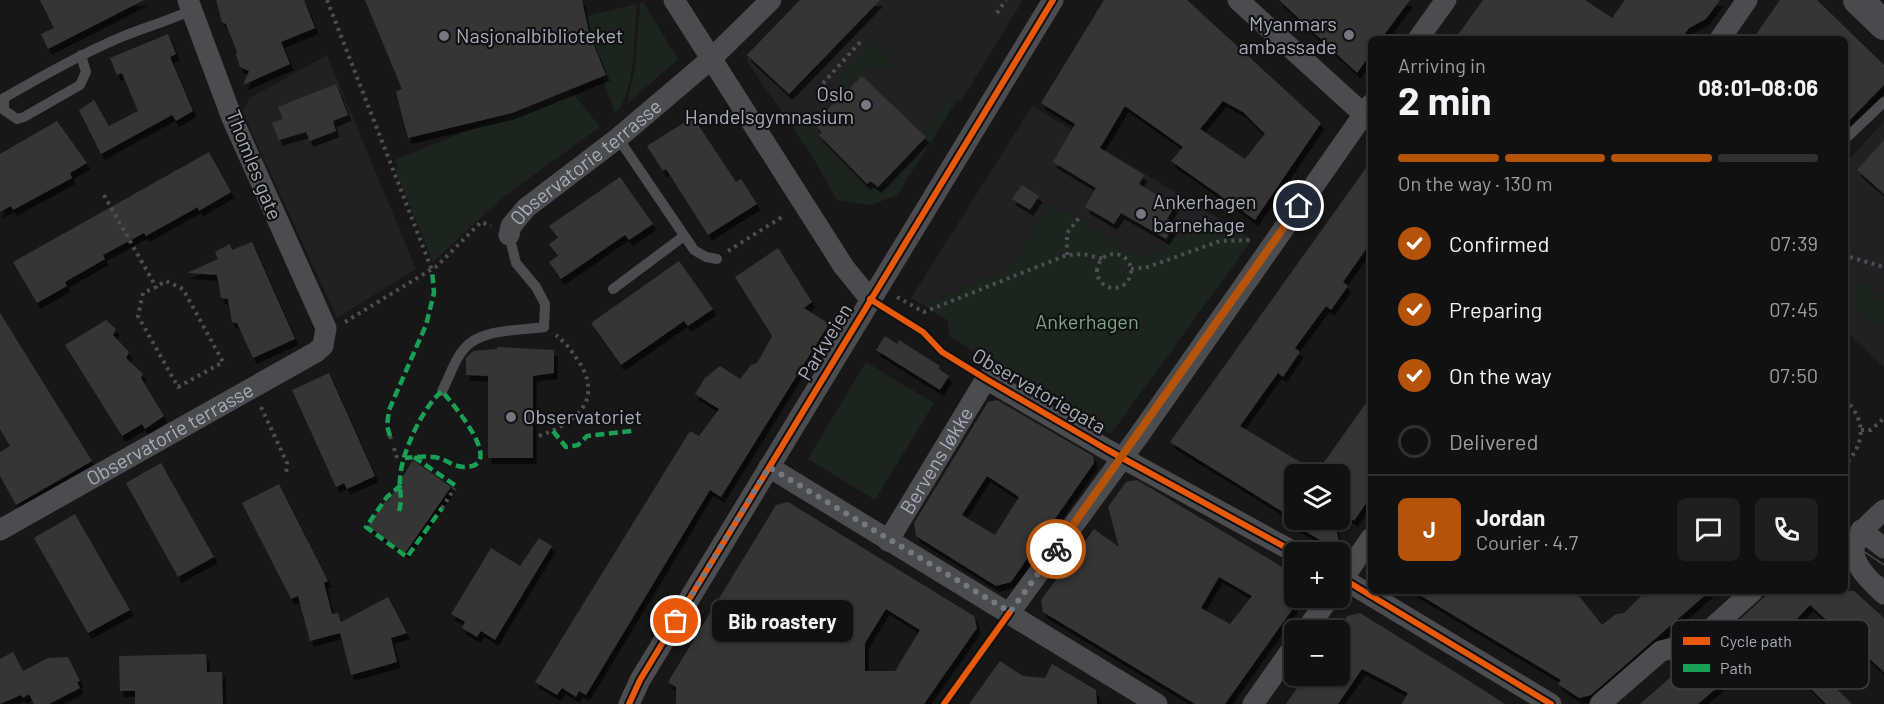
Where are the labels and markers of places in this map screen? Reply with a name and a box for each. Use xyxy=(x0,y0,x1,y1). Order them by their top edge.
place label: Myanmars ambassade xyxy=(1238,11,1337,58)
place label: Nasjonalbiblioteket xyxy=(456,23,623,47)
marker: Myanmars ambassade xyxy=(1342,28,1356,42)
marker: Nasjonalbiblioteket xyxy=(437,29,451,43)
place label: Oslo Handelsgymnasium xyxy=(685,81,854,128)
marker: Oslo Handelsgymnasium xyxy=(859,98,873,112)
pin xyxy=(1273,180,1324,231)
place label: Ankerhagen barnehage xyxy=(1153,189,1257,236)
marker: Ankerhagen barnehage xyxy=(1134,207,1148,221)
place label: Observatoriet xyxy=(523,404,642,428)
marker: Observatoriet xyxy=(504,410,518,424)
pin xyxy=(650,595,701,646)
callout: Bib roastery xyxy=(712,600,853,642)

